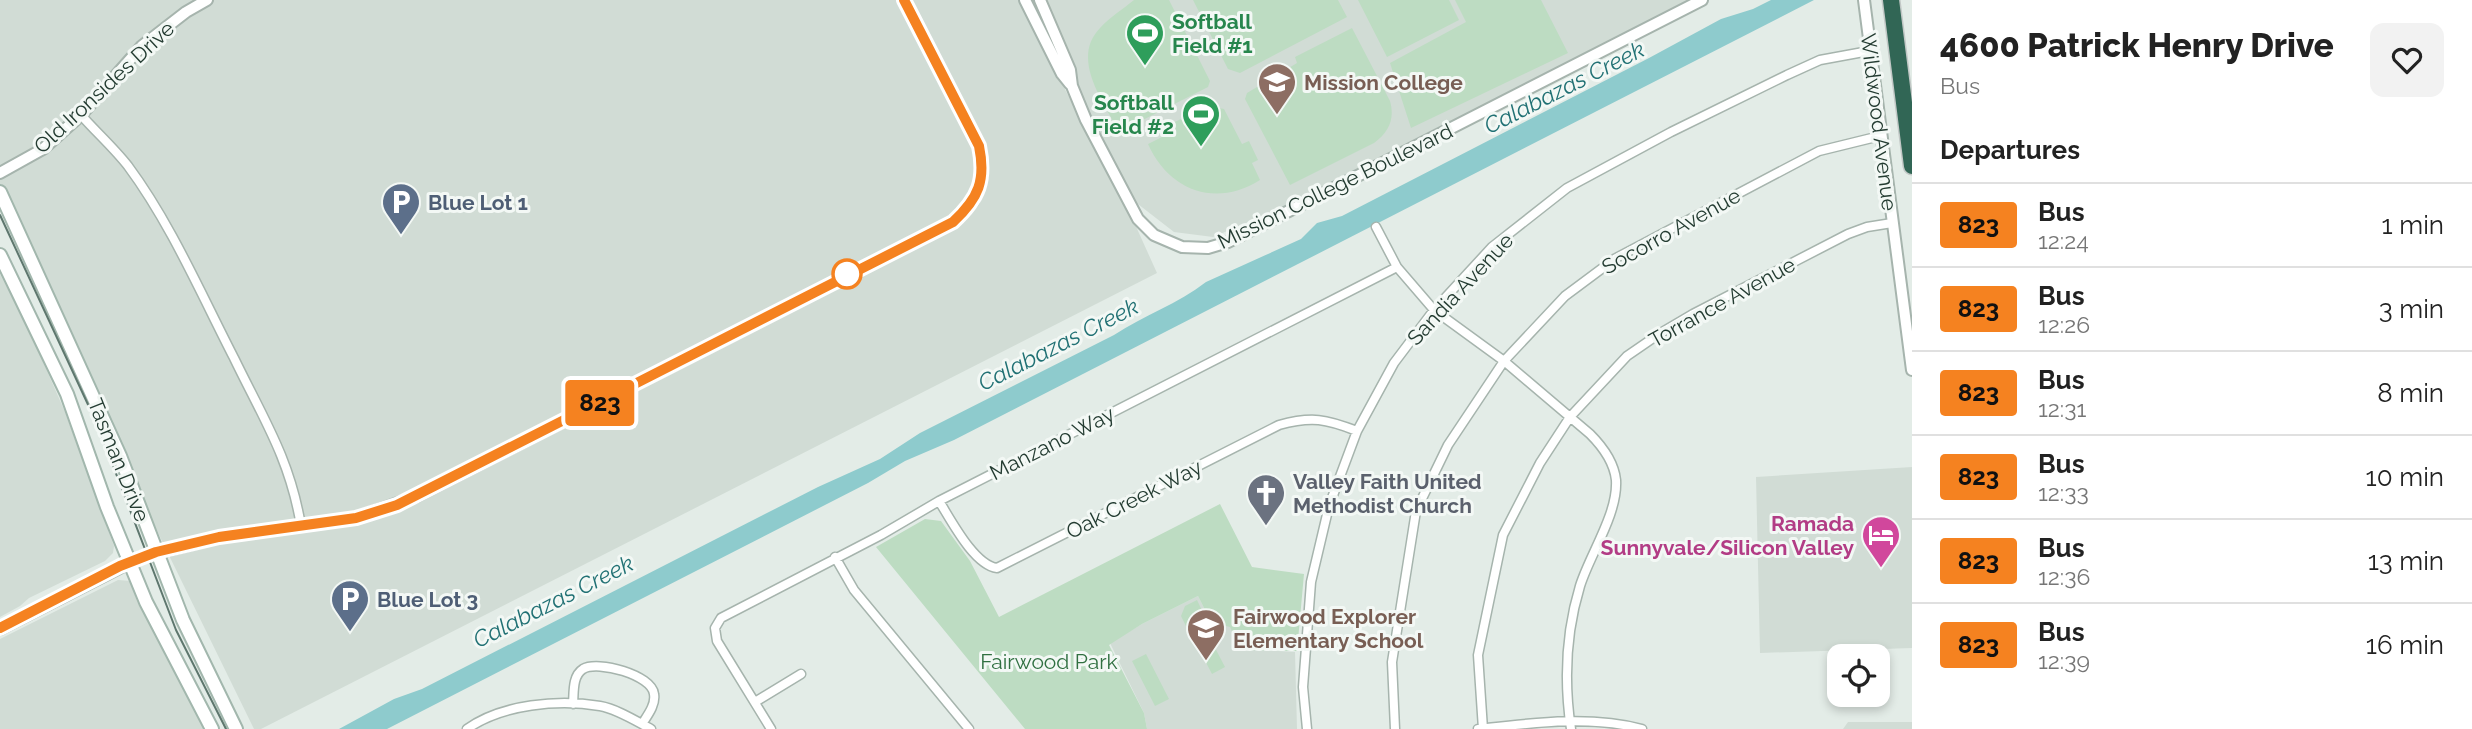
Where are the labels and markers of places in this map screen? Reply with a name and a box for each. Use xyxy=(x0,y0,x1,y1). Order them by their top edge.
place label: Softball Field #1 xyxy=(1172,9,1253,58)
sports icon: Softball Field #1 xyxy=(1124,12,1166,67)
school or university icon: Mission College xyxy=(1256,61,1298,116)
place label: Mission College xyxy=(1304,70,1463,95)
place label: Softball Field #2 xyxy=(1092,90,1174,139)
sports icon: Softball Field #2 xyxy=(1180,93,1222,148)
parking icon: Blue Lot 1 xyxy=(380,181,422,236)
place label: Blue Lot 1 xyxy=(428,190,528,215)
unlabelled marker xyxy=(832,259,862,289)
place label: Valley Faith United Methodist Church xyxy=(1293,469,1482,518)
church icon: Valley Faith United Methodist Church xyxy=(1245,472,1287,527)
place label: Ramada Sunnyvale/Silicon Valley xyxy=(1601,511,1854,560)
hotel icon: Ramada Sunnyvale/Silicon Valley xyxy=(1860,514,1902,569)
parking icon: Blue Lot 3 xyxy=(329,578,371,633)
place label: Blue Lot 3 xyxy=(377,587,478,612)
place label: Fairwood Explorer Elementary School xyxy=(1233,604,1424,653)
school or university icon: Fairwood Explorer Elementary School xyxy=(1185,607,1227,662)

